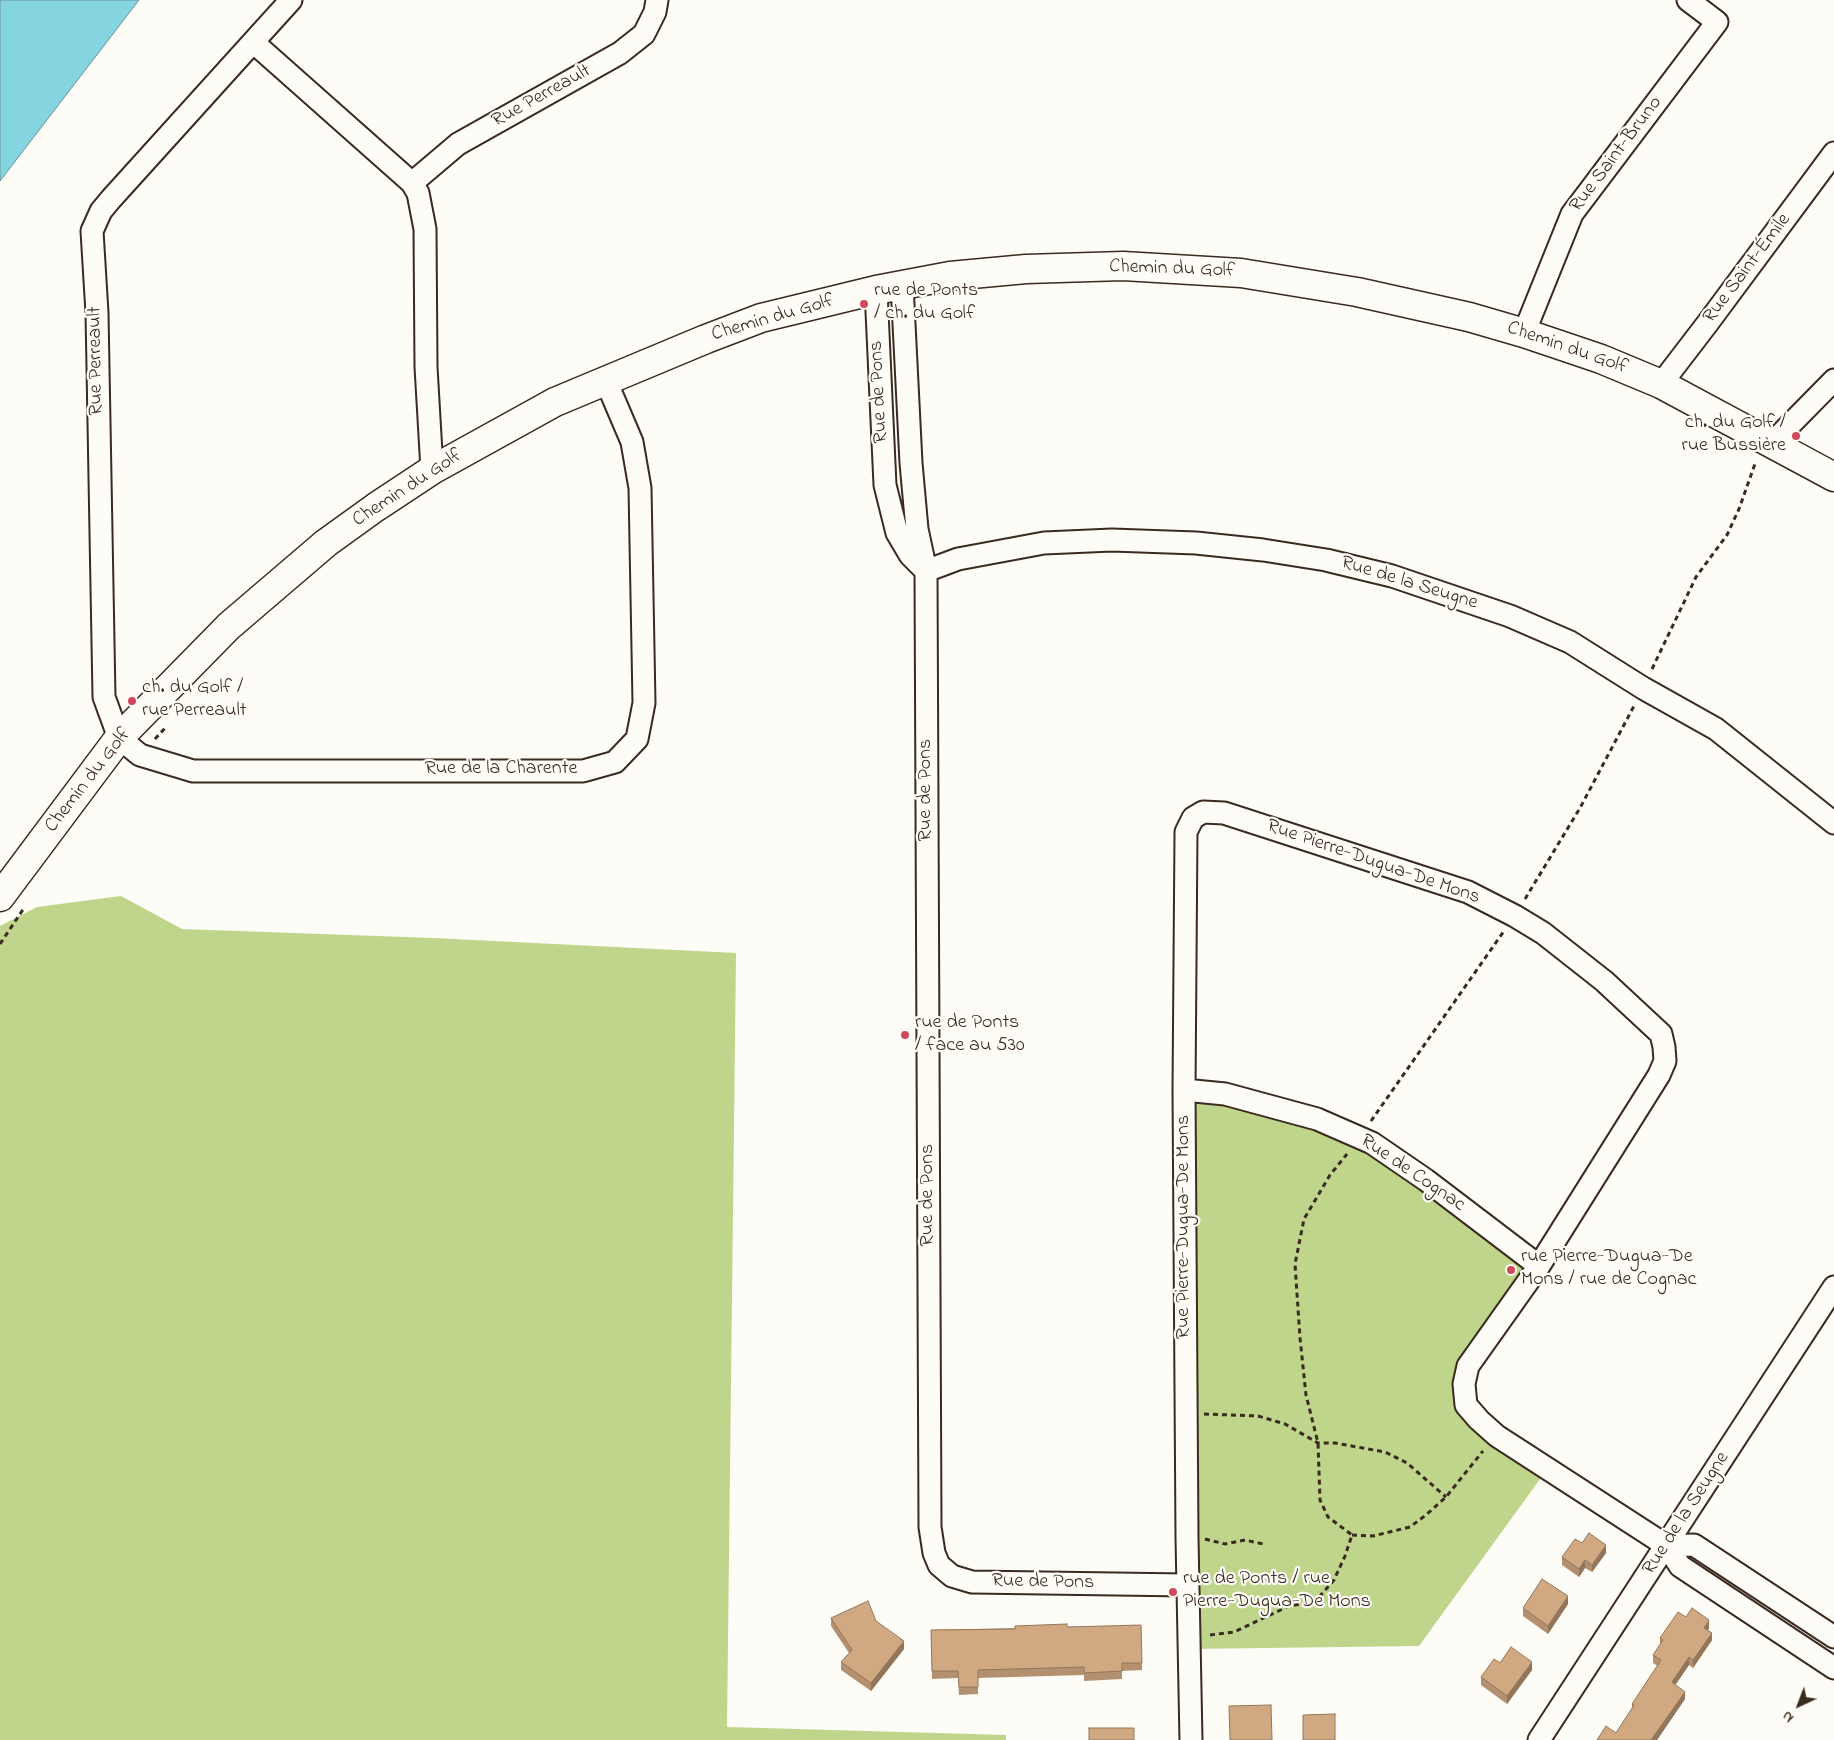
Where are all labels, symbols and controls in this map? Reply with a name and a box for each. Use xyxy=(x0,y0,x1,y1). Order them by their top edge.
street label: Rue Perreault xyxy=(488,60,596,134)
street label: Rue Saint-Bruno xyxy=(1566,92,1668,218)
street label: Rue Saint-Émile xyxy=(1699,209,1797,329)
street label: Chemin du Golf xyxy=(1109,256,1235,284)
place label: rue de Ponts / ch. du Golf xyxy=(874,280,978,327)
street label: Chemin du Golf xyxy=(709,290,837,348)
marker: rue de Ponts / ch. du Golf xyxy=(858,298,870,310)
street label: Rue Perreault xyxy=(84,306,110,416)
street label: Chemin du Golf xyxy=(1504,317,1630,381)
street label: Rue de Pons xyxy=(865,340,895,444)
place label: ch. du Golf / rue Bussière xyxy=(1682,412,1786,459)
marker: ch. du Golf / rue Bussière xyxy=(1790,430,1802,442)
street label: Chemin du Golf xyxy=(349,445,467,533)
street label: Rue de la Seugne xyxy=(1338,552,1480,616)
place label: ch. du Golf / rue Perreault xyxy=(142,677,246,724)
marker: ch. du Golf / rue Perreault xyxy=(126,695,138,707)
street label: Chemin du Golf xyxy=(41,724,137,838)
street label: Rue de Pons xyxy=(915,739,939,841)
street label: Rue de la Charente xyxy=(425,758,577,782)
street label: Rue Pierre-Dugua-De Mons xyxy=(1263,815,1483,911)
place label: rue de Ponts / face au 530 xyxy=(915,1012,1025,1059)
marker: rue de Ponts / face au 530 xyxy=(899,1029,911,1041)
street label: Rue Pierre-Dugua-De Mons xyxy=(1173,1115,1197,1339)
street label: Rue de Cognac xyxy=(1355,1130,1469,1218)
street label: Rue de Pons xyxy=(917,1144,941,1246)
place label: rue Pierre-Dugua-De Mons / rue de Cognac xyxy=(1521,1246,1696,1293)
marker: rue Pierre-Dugua-De Mons / rue de Cognac xyxy=(1505,1264,1517,1276)
street label: Rue de la Seugne xyxy=(1638,1448,1736,1580)
place label: rue de Ponts / rue Pierre-Dugua-De Mons xyxy=(1183,1568,1371,1615)
street label: Rue de Pons xyxy=(992,1570,1094,1596)
marker: rue de Ponts / rue Pierre-Dugua-De Mons xyxy=(1167,1586,1179,1598)
north arrow xyxy=(1774,1680,1824,1730)
text: N xyxy=(1778,1705,1799,1727)

